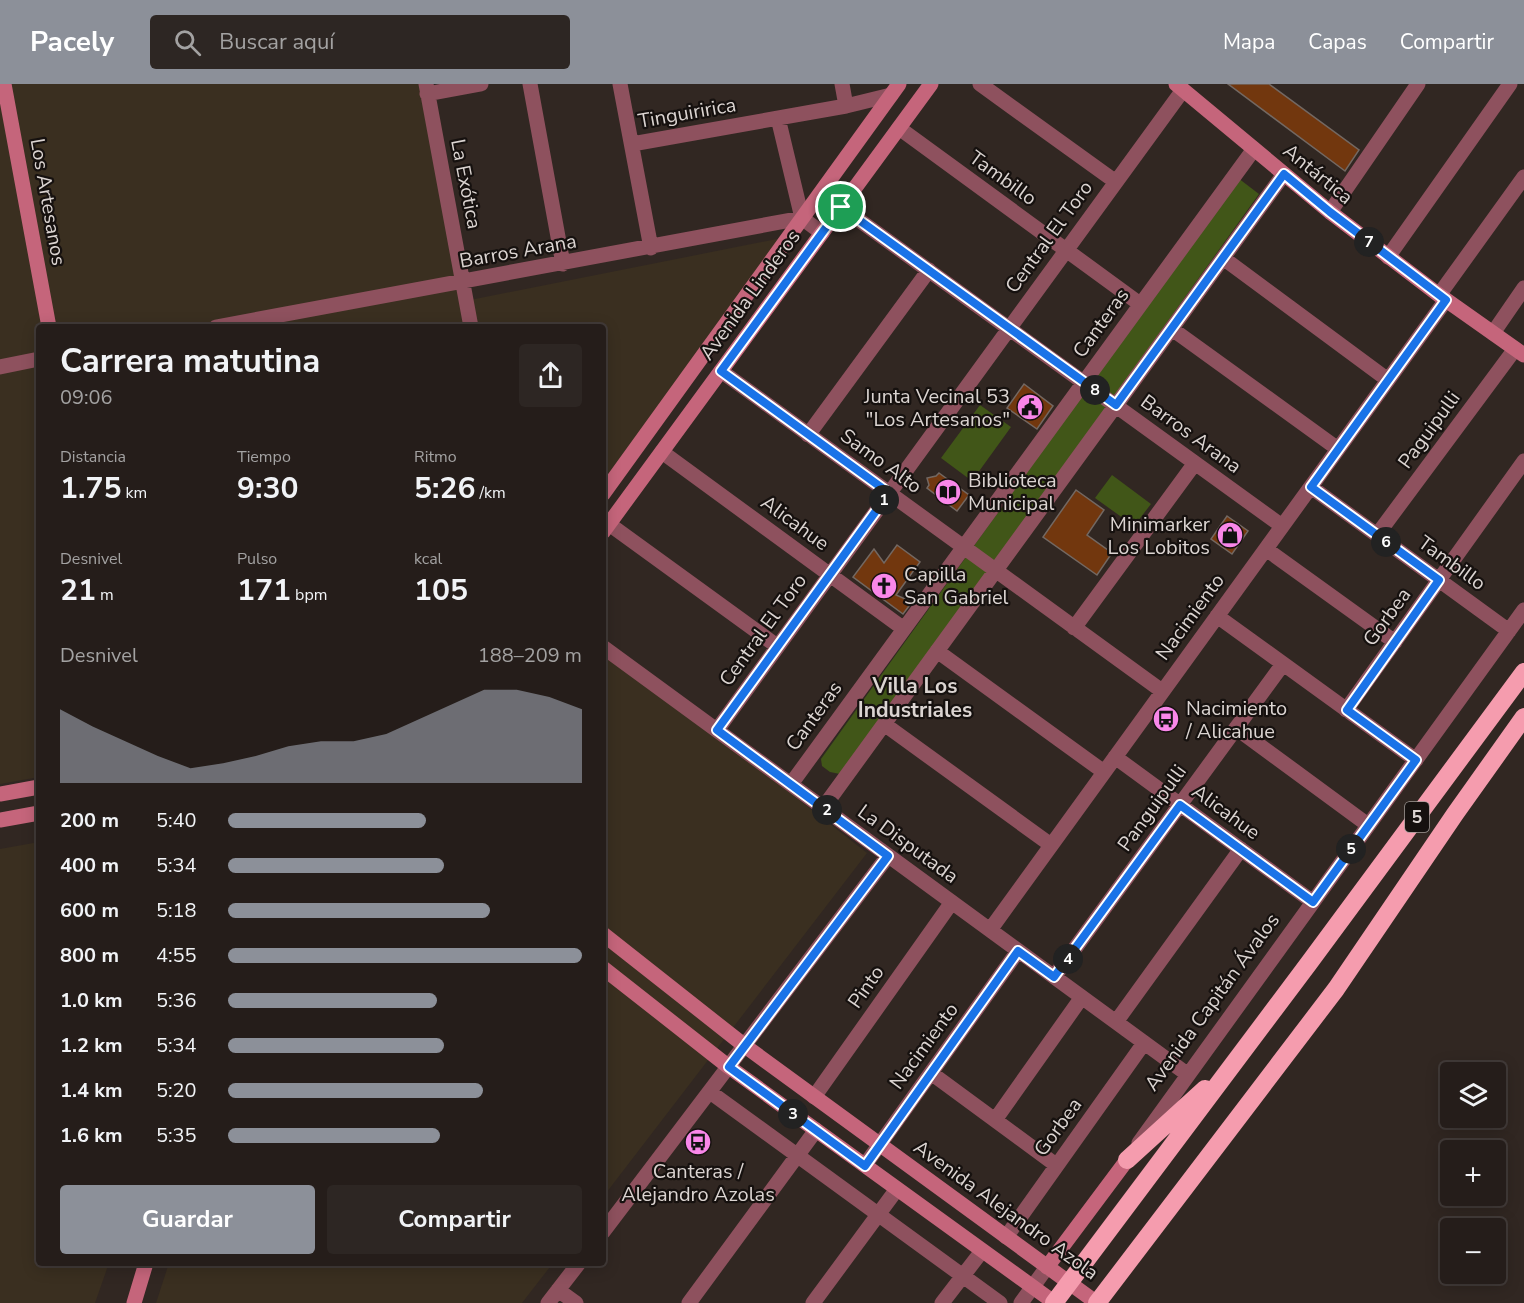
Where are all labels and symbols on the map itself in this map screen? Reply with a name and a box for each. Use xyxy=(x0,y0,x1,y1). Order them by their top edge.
street label: Tinguiririca xyxy=(636,91,738,135)
street label: Los Artesanos xyxy=(24,136,72,268)
street label: La Exótica xyxy=(444,137,488,231)
street label: Antártica xyxy=(1277,137,1359,211)
street label: Tambillo xyxy=(964,144,1042,212)
street label: Central El Toro xyxy=(999,175,1099,299)
pin xyxy=(815,181,866,232)
street label: Avenida Linderos xyxy=(693,224,807,366)
street label: Barros Arana xyxy=(457,227,579,275)
pin: 7 xyxy=(1354,227,1384,257)
street label: Canteras xyxy=(1067,283,1135,363)
pin: 8 xyxy=(1080,375,1110,405)
place label: Junta Vecinal 53 "Los Artesanos" xyxy=(863,383,1010,433)
street label: Paguipulli xyxy=(1392,386,1466,474)
street label: Barros Arana xyxy=(1135,388,1247,480)
public building icon: Junta Vecinal 53 "Los Artesanos" xyxy=(1015,392,1045,422)
street label: Samo Alto xyxy=(835,422,927,500)
place label: Biblioteca Municipal xyxy=(968,467,1057,517)
library icon: Biblioteca Municipal xyxy=(933,477,963,507)
pin: 1 xyxy=(869,485,899,515)
street label: Alicahue xyxy=(755,489,835,557)
place label: Minimarker Los Lobitos xyxy=(1108,511,1210,561)
shop icon: Minimarker Los Lobitos xyxy=(1215,520,1245,550)
pin: 6 xyxy=(1371,527,1401,557)
street label: Tambillo xyxy=(1413,529,1491,597)
place label: Capilla San Gabriel xyxy=(904,561,1009,611)
street label: Central El Toro xyxy=(713,568,813,692)
street label: Nacimiento xyxy=(1149,568,1231,666)
church icon: Capilla San Gabriel xyxy=(869,571,899,601)
street label: Gorbea xyxy=(1357,582,1417,652)
district label: Villa Los Industriales xyxy=(858,672,972,724)
street label: Canteras xyxy=(780,676,848,756)
place label: Nacimiento / Alicahue xyxy=(1185,695,1287,745)
bus stop icon: Nacimiento / Alicahue xyxy=(1151,704,1181,734)
street label: Panguipulli xyxy=(1111,759,1193,857)
street label: Alicahue xyxy=(1186,778,1266,846)
pin: 2 xyxy=(812,795,842,825)
street label: La Disputada xyxy=(852,798,964,890)
road number: 5 xyxy=(1405,802,1429,832)
pin: 5 xyxy=(1336,834,1366,864)
street label: Avenida Capitán Ávalos xyxy=(1138,908,1286,1096)
pin: 4 xyxy=(1053,944,1083,974)
street label: Pinto xyxy=(842,960,890,1014)
street label: Nacimiento xyxy=(883,997,965,1095)
street label: Gorbea xyxy=(1028,1092,1088,1162)
pin: 3 xyxy=(778,1099,808,1129)
bus stop icon: Canteras / Alejandro Azolas xyxy=(683,1127,713,1157)
street label: Avenida Alejandro Azola xyxy=(908,1134,1104,1286)
place label: Canteras / Alejandro Azolas xyxy=(621,1158,775,1208)

